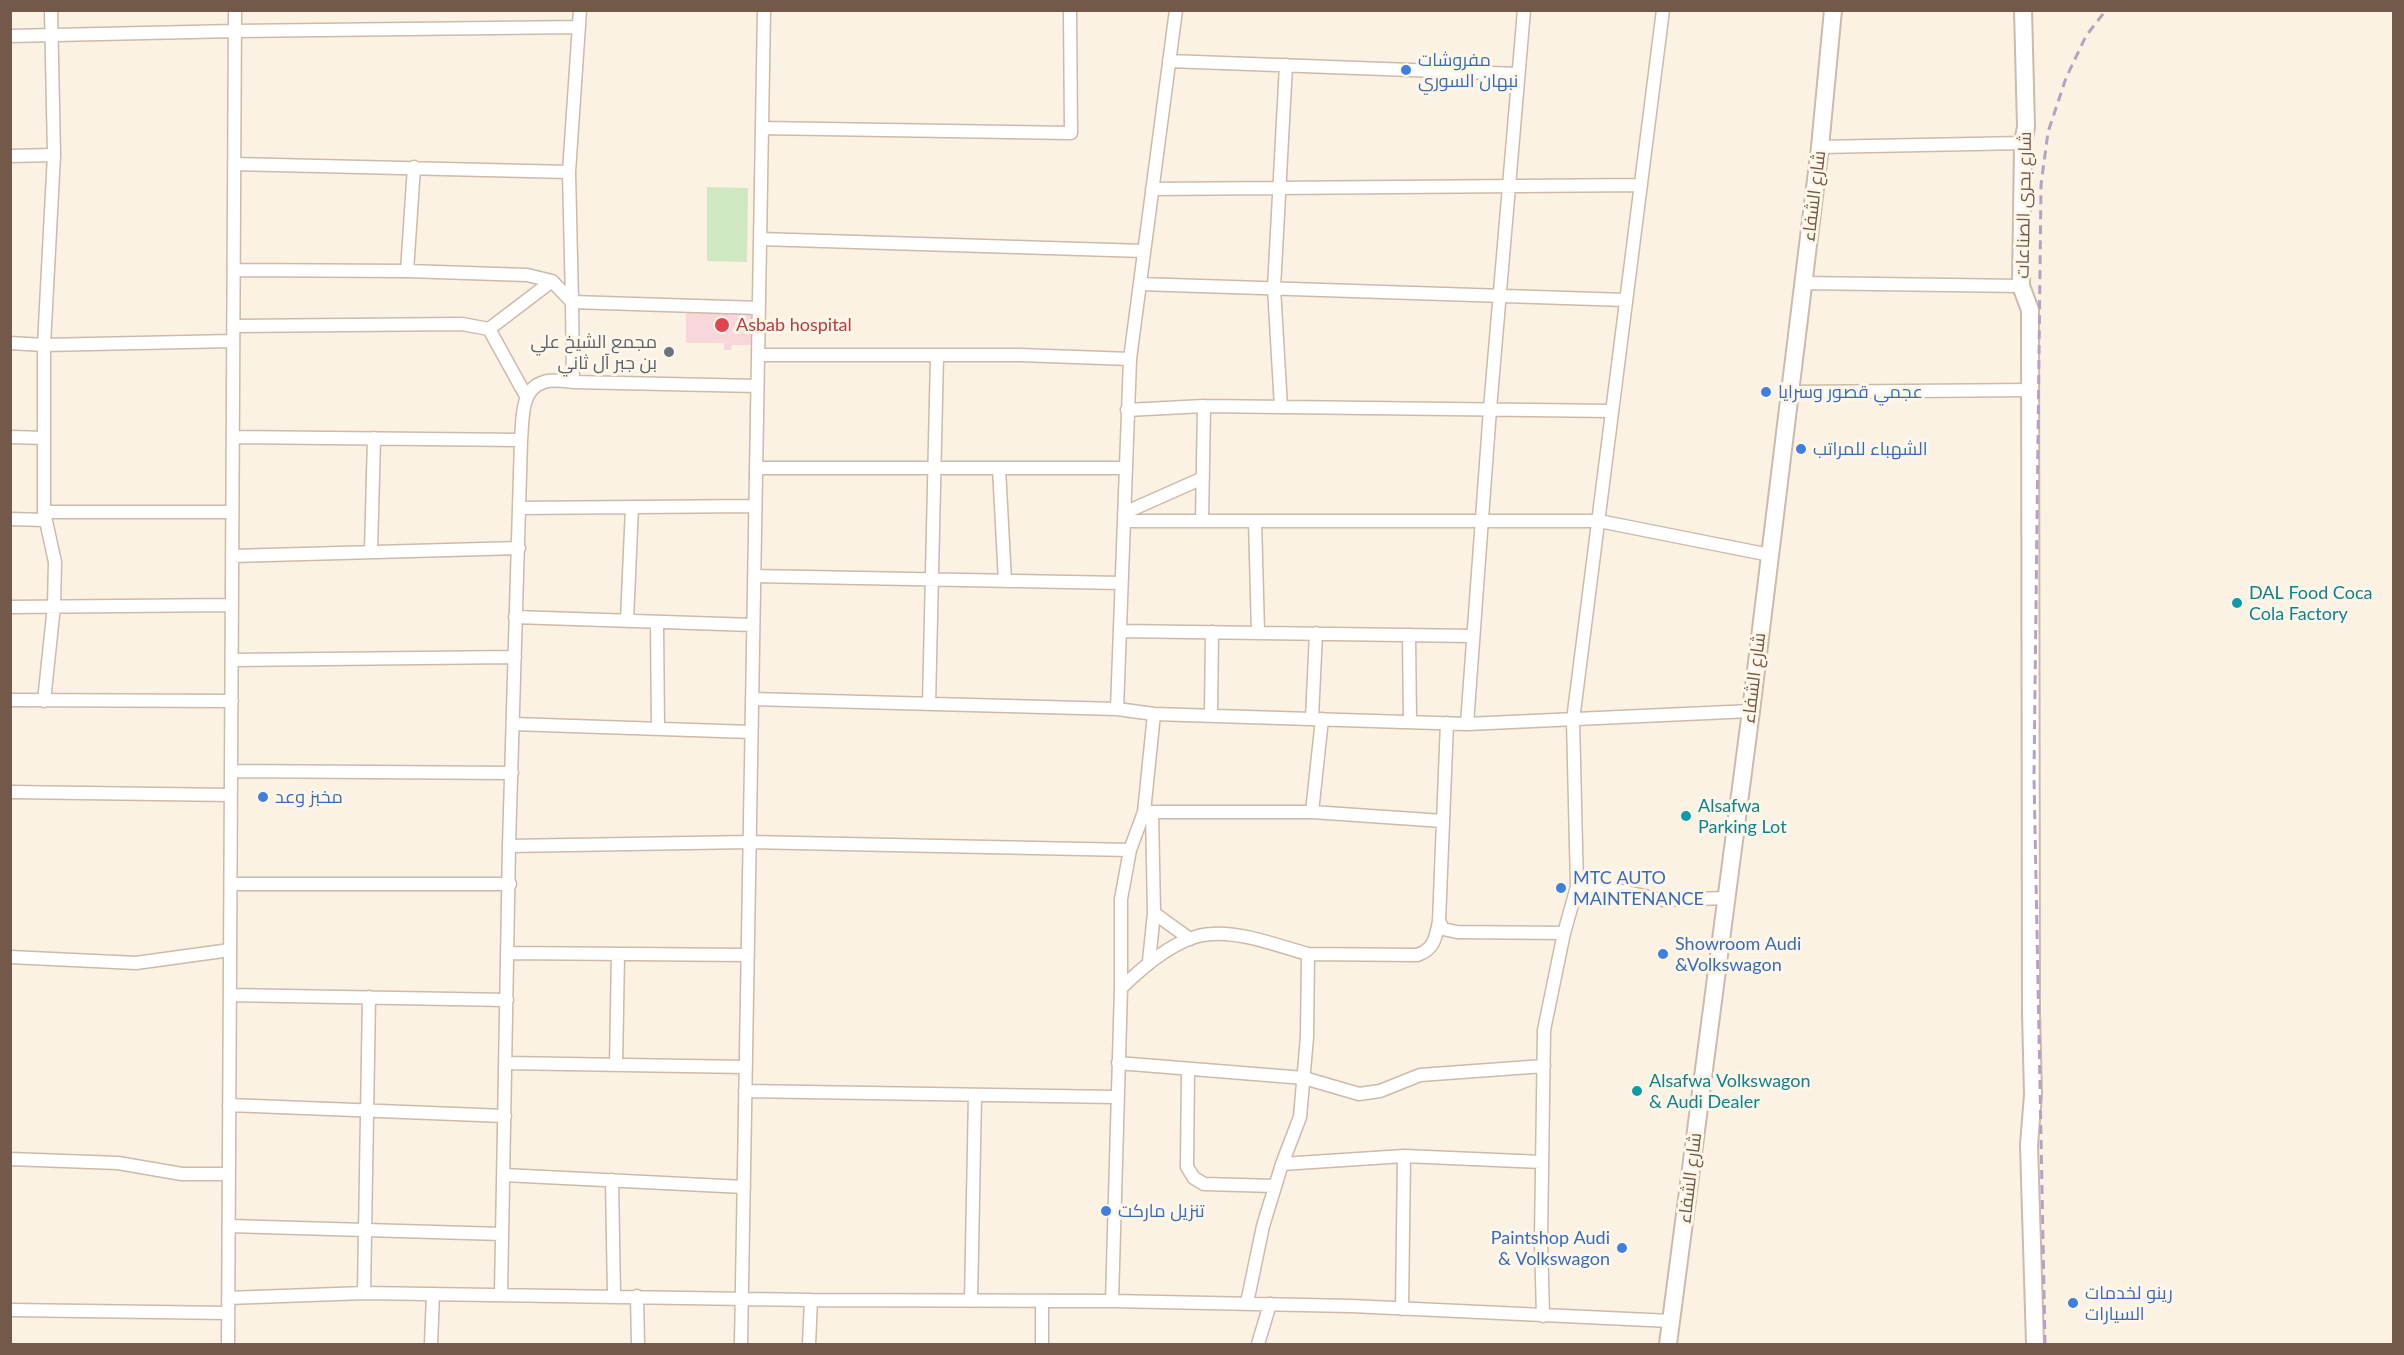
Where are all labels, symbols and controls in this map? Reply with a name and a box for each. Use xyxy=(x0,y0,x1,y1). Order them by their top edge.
place label: مفروشات نبهان السوري xyxy=(1418,49,1518,92)
marker: مفروشات نبهان السوري xyxy=(1399,63,1413,77)
street label: شارع بحرى الصناعات xyxy=(2012,131,2036,279)
street label: شارع الشفاء xyxy=(1798,149,1830,243)
place label: Asbab hospital xyxy=(736,314,852,336)
marker: Asbab hospital xyxy=(713,316,731,334)
place label: مجمع الشيخ علي بن جبر آل ثاني xyxy=(530,331,657,374)
marker: مجمع الشيخ علي بن جبر آل ثاني xyxy=(662,345,676,359)
place label: عجمي قصور وسرايا xyxy=(1778,381,1923,403)
marker: عجمي قصور وسرايا xyxy=(1759,385,1773,399)
place label: الشهباء للمراتب xyxy=(1813,438,1928,460)
marker: الشهباء للمراتب xyxy=(1794,442,1808,456)
place label: DAL Food Coca Cola Factory xyxy=(2249,582,2372,624)
marker: DAL Food Coca Cola Factory xyxy=(2230,596,2244,610)
street label: شارع الشفاء xyxy=(1738,631,1770,725)
place label: مخبز وعد xyxy=(275,786,343,808)
marker: مخبز وعد xyxy=(256,790,270,804)
place label: Alsafwa Parking Lot xyxy=(1698,795,1787,838)
marker: Alsafwa Parking Lot xyxy=(1679,809,1693,823)
place label: MTC AUTO MAINTENANCE xyxy=(1573,867,1704,910)
marker: MTC AUTO MAINTENANCE xyxy=(1554,881,1568,895)
place label: Showroom Audi &Volkswagon xyxy=(1675,933,1801,976)
marker: Showroom Audi &Volkswagon xyxy=(1656,947,1670,961)
place label: Alsafwa Volkswagon & Audi Dealer xyxy=(1649,1070,1811,1112)
marker: Alsafwa Volkswagon & Audi Dealer xyxy=(1630,1084,1644,1098)
street label: شارع الشفاء xyxy=(1674,1131,1706,1225)
place label: تنزيل ماركت xyxy=(1118,1200,1204,1222)
marker: تنزيل ماركت xyxy=(1099,1204,1113,1218)
place label: Paintshop Audi & Volkswagon xyxy=(1491,1227,1610,1270)
marker: Paintshop Audi & Volkswagon xyxy=(1615,1241,1629,1255)
place label: رينو لخدمات السيارات xyxy=(2085,1282,2173,1324)
marker: رينو لخدمات السيارات xyxy=(2066,1296,2080,1310)

